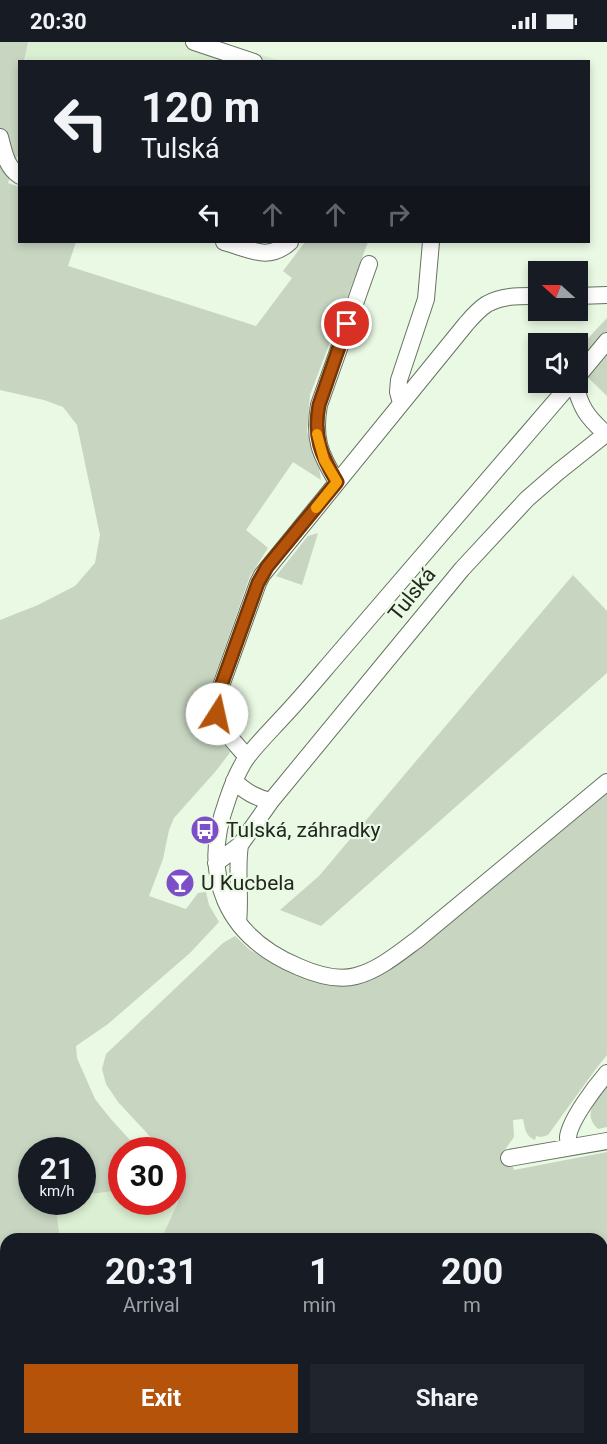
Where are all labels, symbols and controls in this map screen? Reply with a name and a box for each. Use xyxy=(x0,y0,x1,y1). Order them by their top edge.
text: 20:30 xyxy=(30,9,87,34)
text: 120 m xyxy=(141,83,260,132)
icon: left xyxy=(42,84,120,162)
text: Tulská xyxy=(141,133,220,165)
icon: left xyxy=(193,198,226,231)
icon: ahead xyxy=(256,198,289,231)
icon: ahead xyxy=(319,198,352,231)
icon: right xyxy=(382,198,415,231)
north arrow xyxy=(528,261,588,321)
map controls xyxy=(528,261,588,393)
pin xyxy=(321,298,372,349)
icon: arrive xyxy=(330,307,363,340)
button: sound xyxy=(528,333,588,393)
street label: Tulská xyxy=(383,563,441,625)
position arrow xyxy=(185,682,249,746)
bus stop icon: Tulská, záhradky xyxy=(189,814,221,846)
place label: Tulská, záhradky xyxy=(226,818,381,842)
bar icon: U Kucbela xyxy=(164,867,196,899)
place label: U Kucbela xyxy=(201,871,295,895)
speed limit sign: 30 xyxy=(108,1137,186,1215)
text: 21 xyxy=(40,1151,74,1186)
text: km/h xyxy=(39,1182,75,1200)
text: 20:31 xyxy=(105,1251,198,1293)
text: 1 xyxy=(309,1251,330,1293)
text: 200 xyxy=(441,1251,503,1293)
text: Arrival xyxy=(123,1293,180,1317)
text: min xyxy=(303,1293,336,1317)
text: m xyxy=(463,1293,481,1317)
button: Exit xyxy=(24,1364,298,1433)
button: Share xyxy=(310,1364,584,1433)

